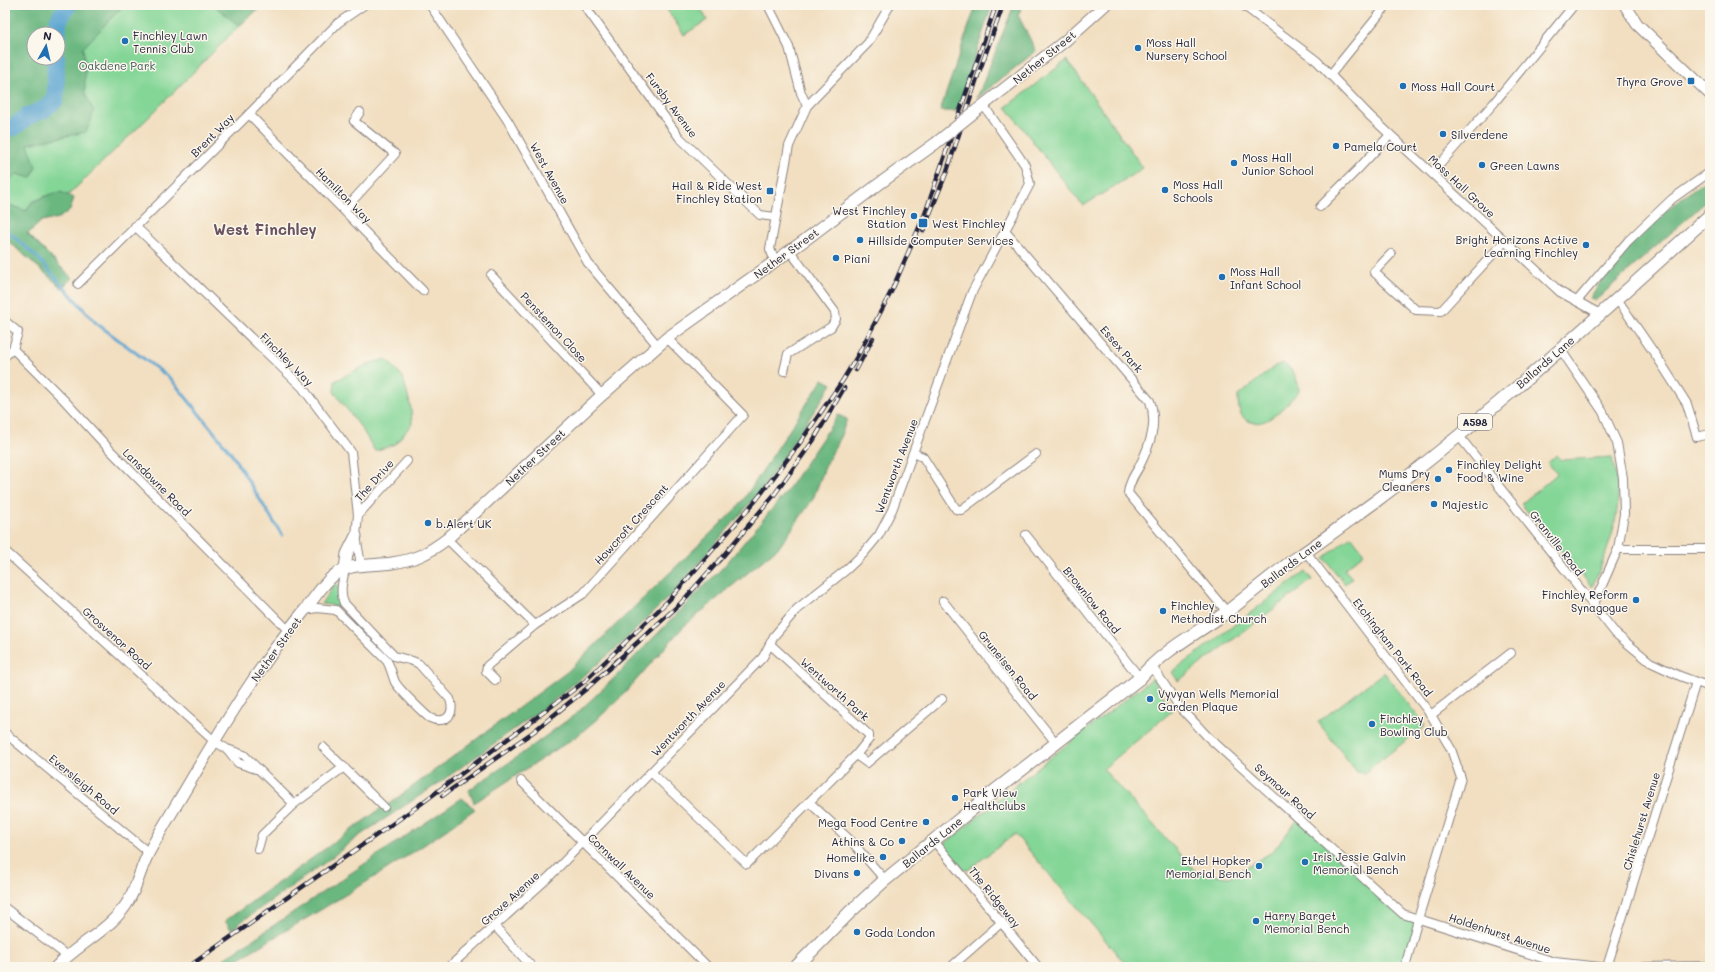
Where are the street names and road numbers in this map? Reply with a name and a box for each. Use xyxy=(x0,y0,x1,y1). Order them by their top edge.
street label: Nether Street xyxy=(1009,27,1079,87)
street label: Fursby Avenue xyxy=(643,70,701,141)
street label: Brent Way xyxy=(187,110,237,160)
street label: West Avenue xyxy=(527,140,573,207)
street label: Moss Hall Grove xyxy=(1425,151,1499,221)
street label: Hamilton Way xyxy=(313,164,375,226)
street label: Nether Street xyxy=(751,224,822,282)
street label: Penstemon Close xyxy=(518,289,591,365)
street label: Essex Park xyxy=(1097,322,1147,376)
street label: Finchley Way xyxy=(257,329,317,389)
street label: Ballards Lane xyxy=(1513,332,1578,392)
road number: A598 xyxy=(1458,414,1492,430)
street label: Wentworth Avenue xyxy=(871,416,921,516)
street label: Nether Street xyxy=(502,425,568,489)
street label: Lansdowne Road xyxy=(120,445,194,519)
street label: The Drive xyxy=(351,456,397,504)
street label: Howcroft Crescent xyxy=(591,480,671,568)
street label: Granville Road xyxy=(1527,507,1587,579)
street label: Ballards Lane xyxy=(1257,535,1325,591)
street label: Brownlow Road xyxy=(1060,563,1124,637)
street label: Etchingham Park Road xyxy=(1350,595,1436,699)
street label: Grosvenor Road xyxy=(80,603,154,673)
street label: Nether Street xyxy=(247,613,305,684)
street label: Gruneisen Road xyxy=(975,627,1041,703)
street label: Wentworth Park xyxy=(797,654,873,724)
street label: Wentworth Avenue xyxy=(648,676,728,759)
street label: Eversleigh Road xyxy=(46,751,122,817)
street label: Seymour Road xyxy=(1252,760,1318,822)
street label: Chislehurst Avenue xyxy=(1619,770,1663,872)
street label: Ballards Lane xyxy=(899,813,965,871)
street label: Cornwall Avenue xyxy=(585,830,659,902)
street label: The Ridgeway xyxy=(966,863,1024,931)
street label: Grove Avenue xyxy=(477,867,543,928)
street label: Holdenhurst Avenue xyxy=(1447,909,1553,957)

